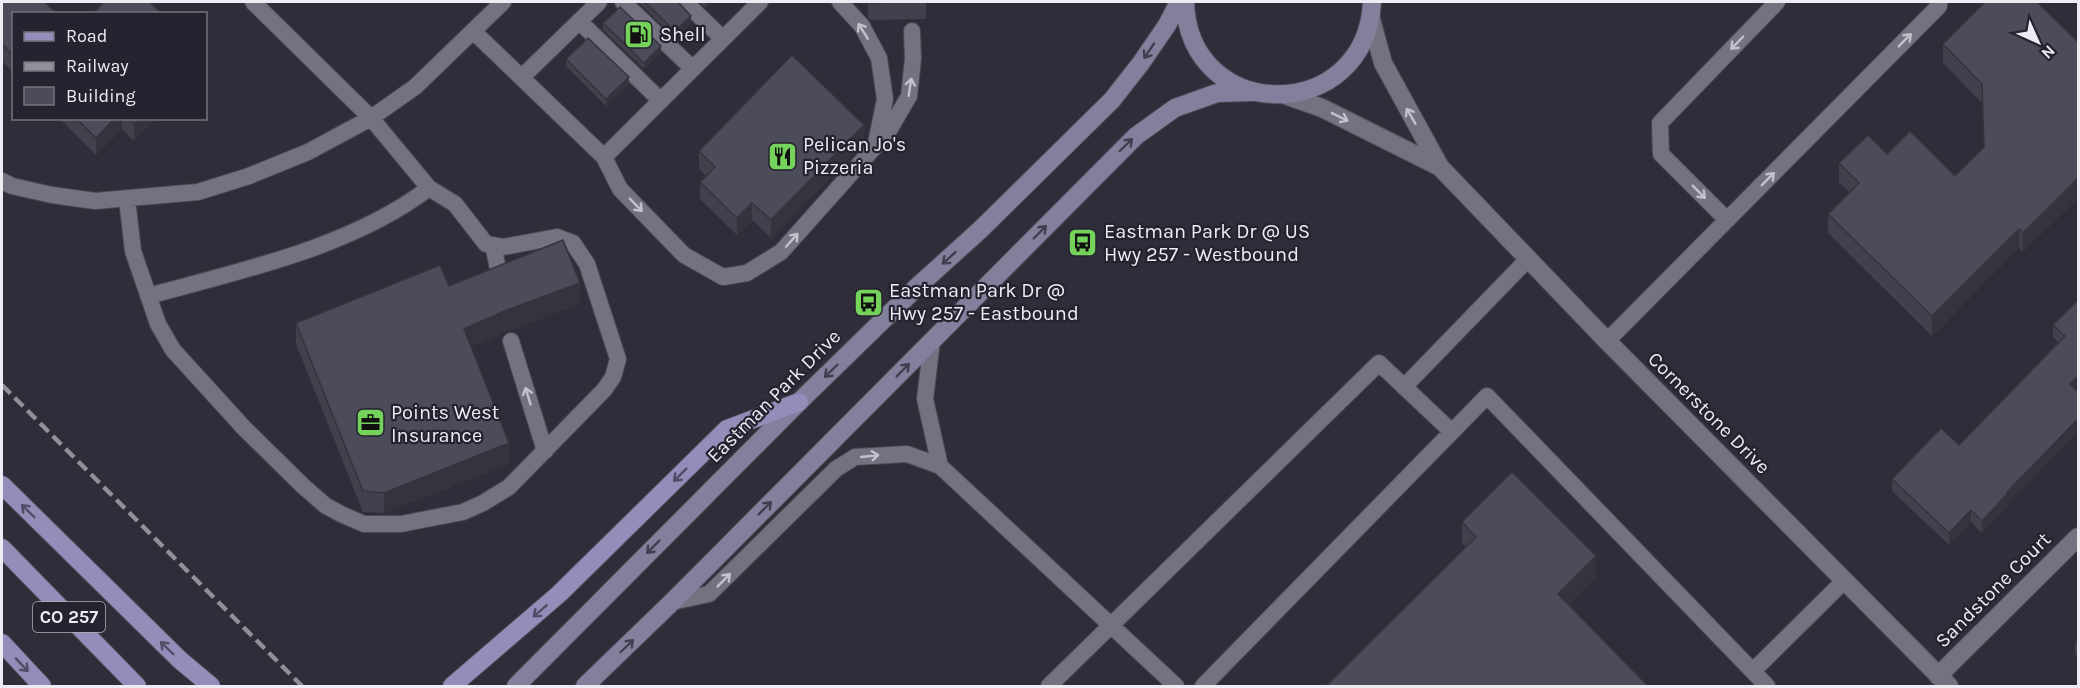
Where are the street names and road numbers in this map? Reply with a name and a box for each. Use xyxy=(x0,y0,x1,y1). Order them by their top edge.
street label: Eastman Park Drive xyxy=(703,325,845,467)
street label: Cornerstone Drive xyxy=(1643,347,1775,479)
street label: Sandstone Court xyxy=(1931,527,2056,652)
road number: CO 257 xyxy=(33,602,105,632)

